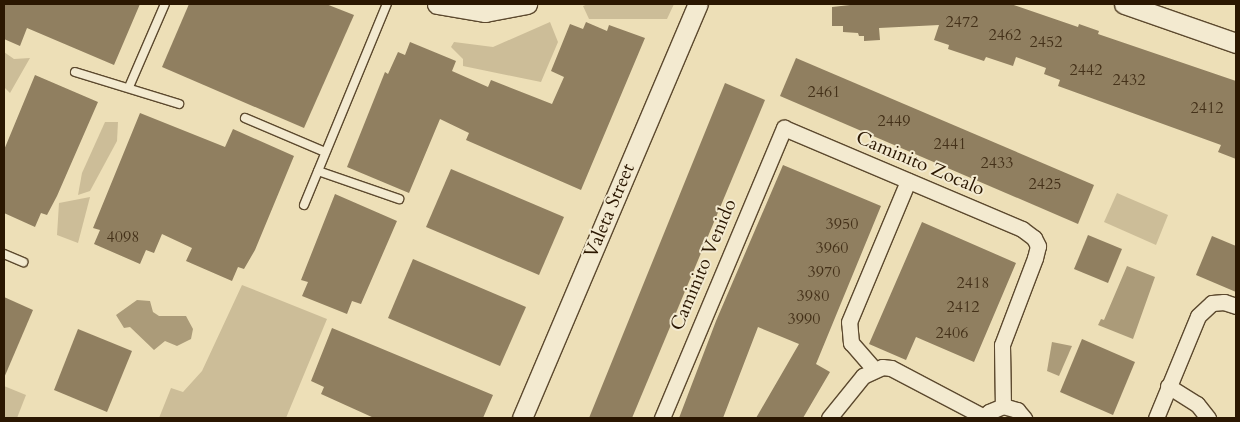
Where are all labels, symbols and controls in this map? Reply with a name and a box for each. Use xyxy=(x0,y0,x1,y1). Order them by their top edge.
house number: 2472 xyxy=(946,12,978,32)
house number: 2462 xyxy=(989,25,1021,45)
house number: 2452 xyxy=(1030,32,1062,52)
house number: 2442 xyxy=(1070,60,1102,80)
house number: 2432 xyxy=(1113,70,1145,90)
house number: 2461 xyxy=(808,82,840,102)
house number: 2412 xyxy=(1191,98,1223,118)
house number: 2449 xyxy=(878,111,910,131)
street label: Caminito Zocalo xyxy=(852,127,988,201)
house number: 2441 xyxy=(934,134,966,154)
house number: 2433 xyxy=(981,153,1013,173)
street label: Valeta Street xyxy=(580,160,640,262)
house number: 2425 xyxy=(1029,174,1061,194)
street label: Caminito Venido xyxy=(666,196,742,334)
house number: 3950 xyxy=(826,214,858,234)
house number: 4098 xyxy=(107,227,139,247)
house number: 3960 xyxy=(816,238,848,258)
house number: 3970 xyxy=(808,262,840,282)
house number: 2418 xyxy=(957,273,989,293)
house number: 3980 xyxy=(797,286,829,306)
house number: 2412 xyxy=(947,297,979,317)
house number: 3990 xyxy=(788,309,820,329)
house number: 2406 xyxy=(936,323,968,343)

